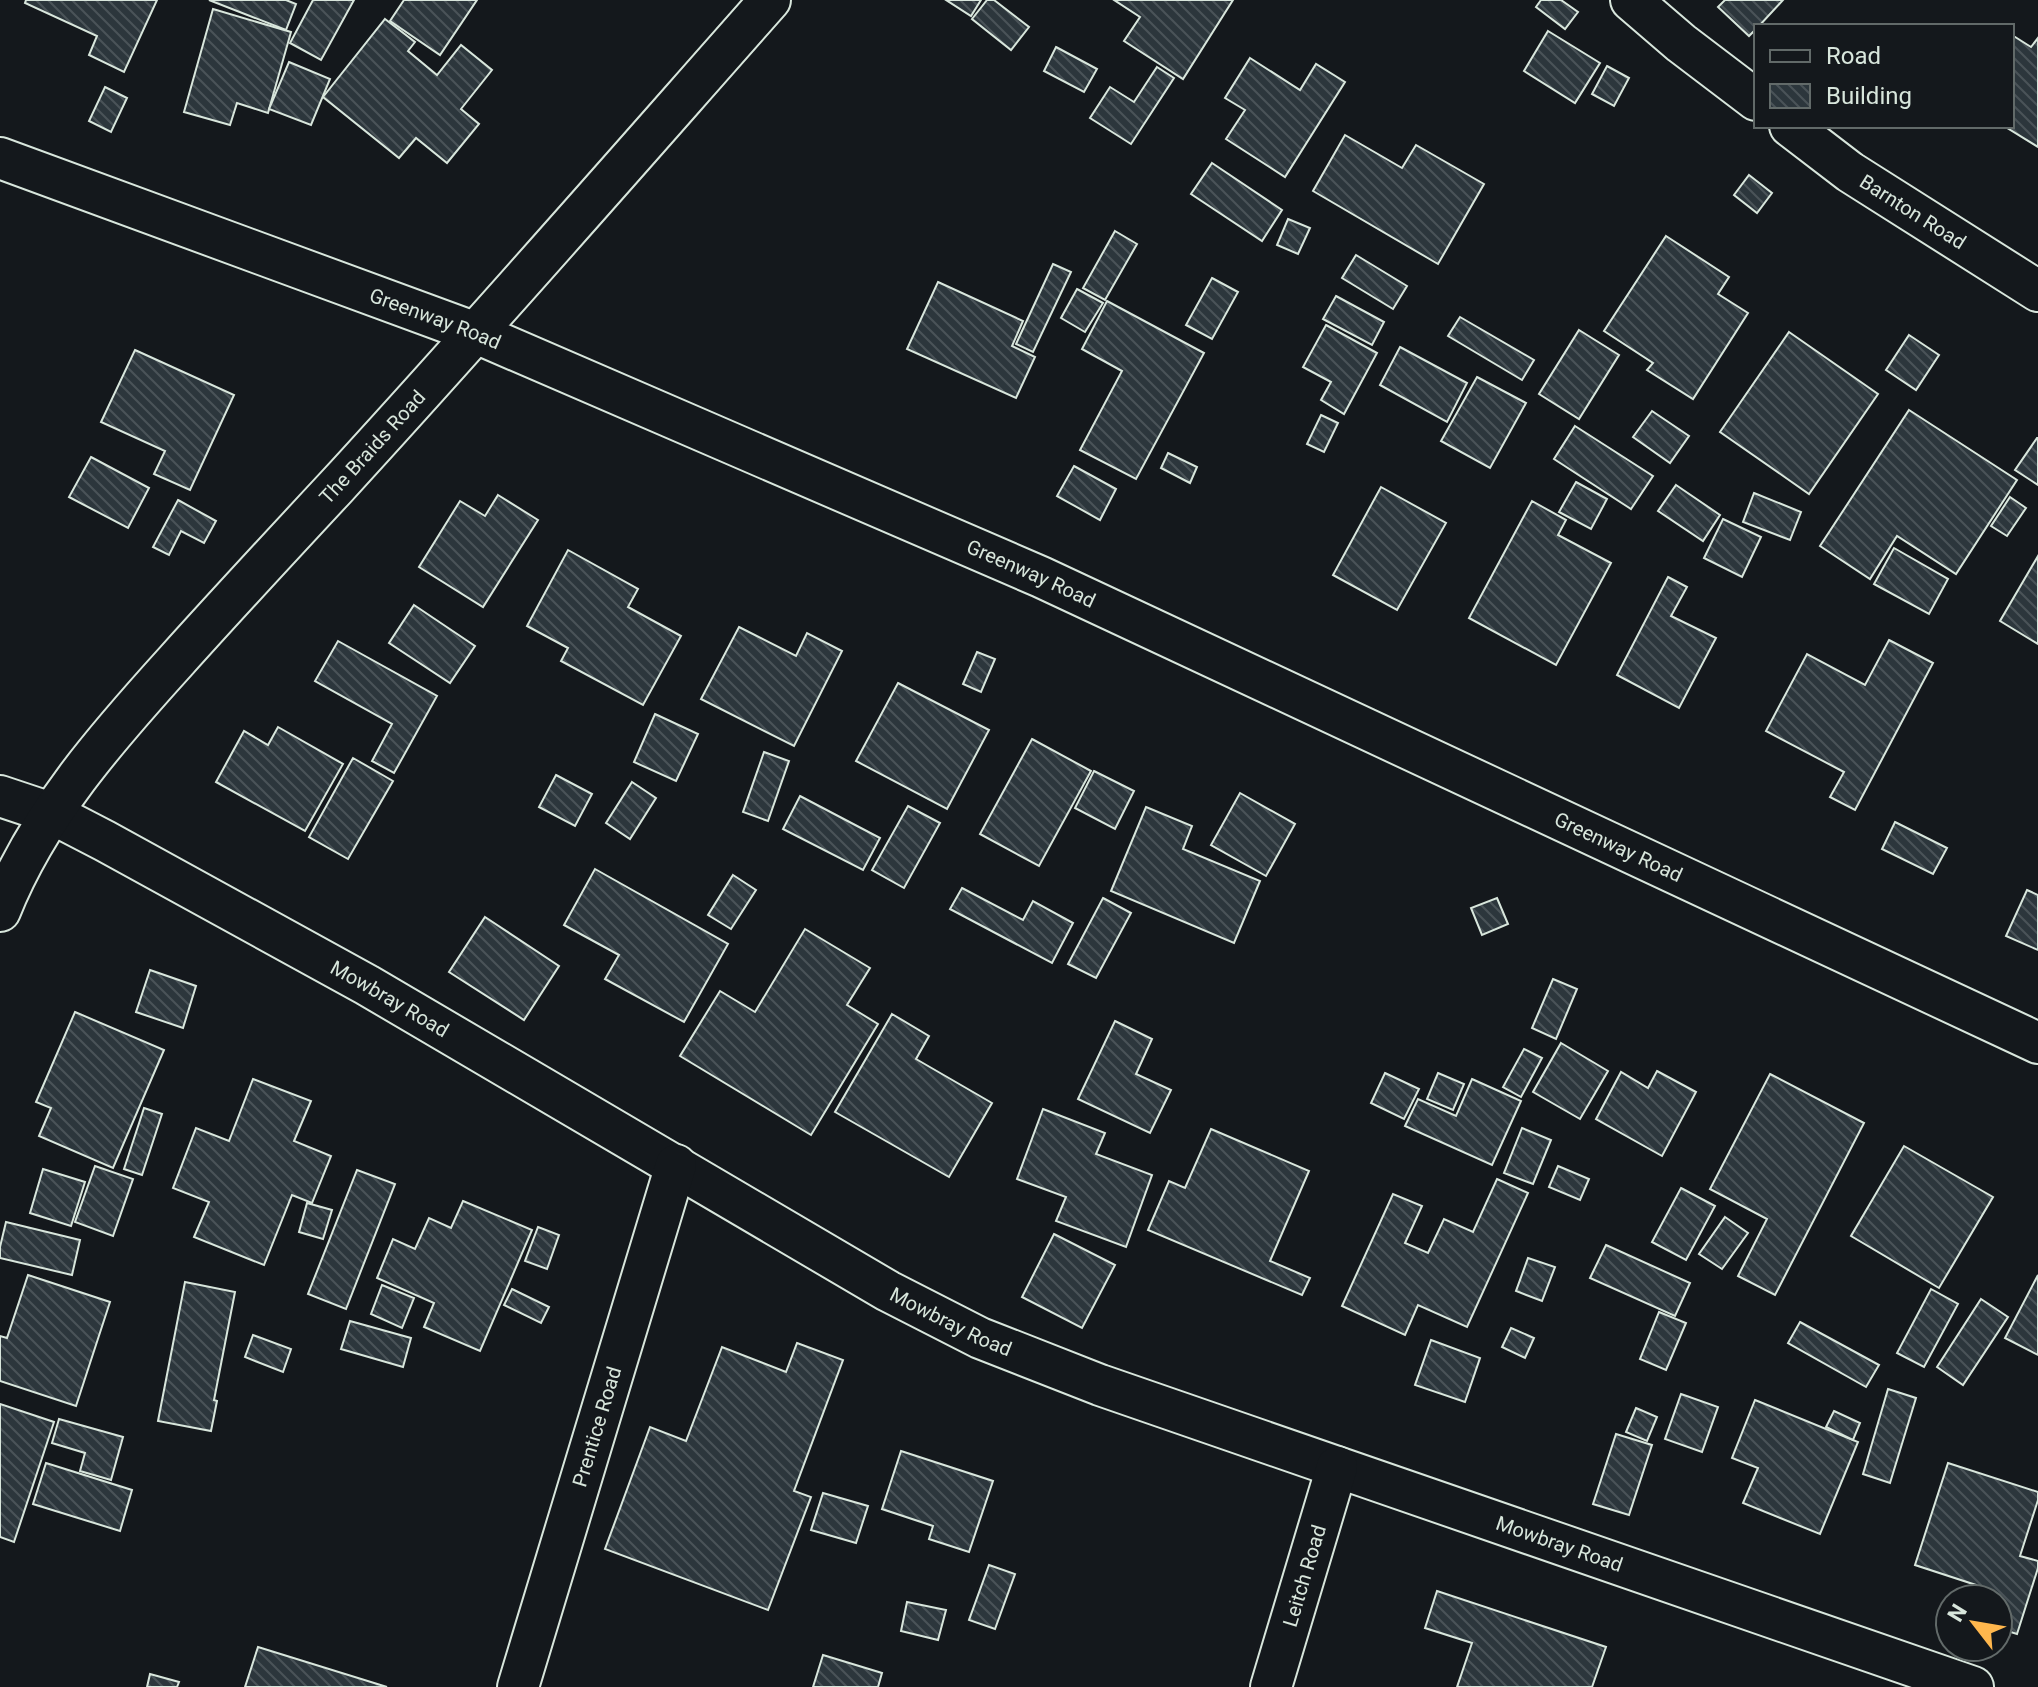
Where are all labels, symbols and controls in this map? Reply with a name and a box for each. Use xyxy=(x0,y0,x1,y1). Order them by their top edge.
legend xyxy=(1754,24,2014,128)
text: Road xyxy=(1826,42,1881,70)
text: Building xyxy=(1826,82,1912,110)
street label: Barnton Road xyxy=(1855,169,1970,254)
street label: Greenway Road xyxy=(366,283,505,354)
street label: The Braids Road xyxy=(314,385,430,509)
street label: Greenway Road xyxy=(963,534,1099,613)
street label: Greenway Road xyxy=(1551,807,1686,887)
street label: Mowbray Road xyxy=(326,955,453,1042)
street label: Mowbray Road xyxy=(886,1282,1015,1361)
street label: Prentice Road xyxy=(567,1364,626,1490)
street label: Mowbray Road xyxy=(1493,1511,1626,1577)
street label: Leitch Road xyxy=(1278,1522,1331,1630)
north arrow xyxy=(1934,1583,2014,1663)
text: N xyxy=(1943,1600,1972,1626)

